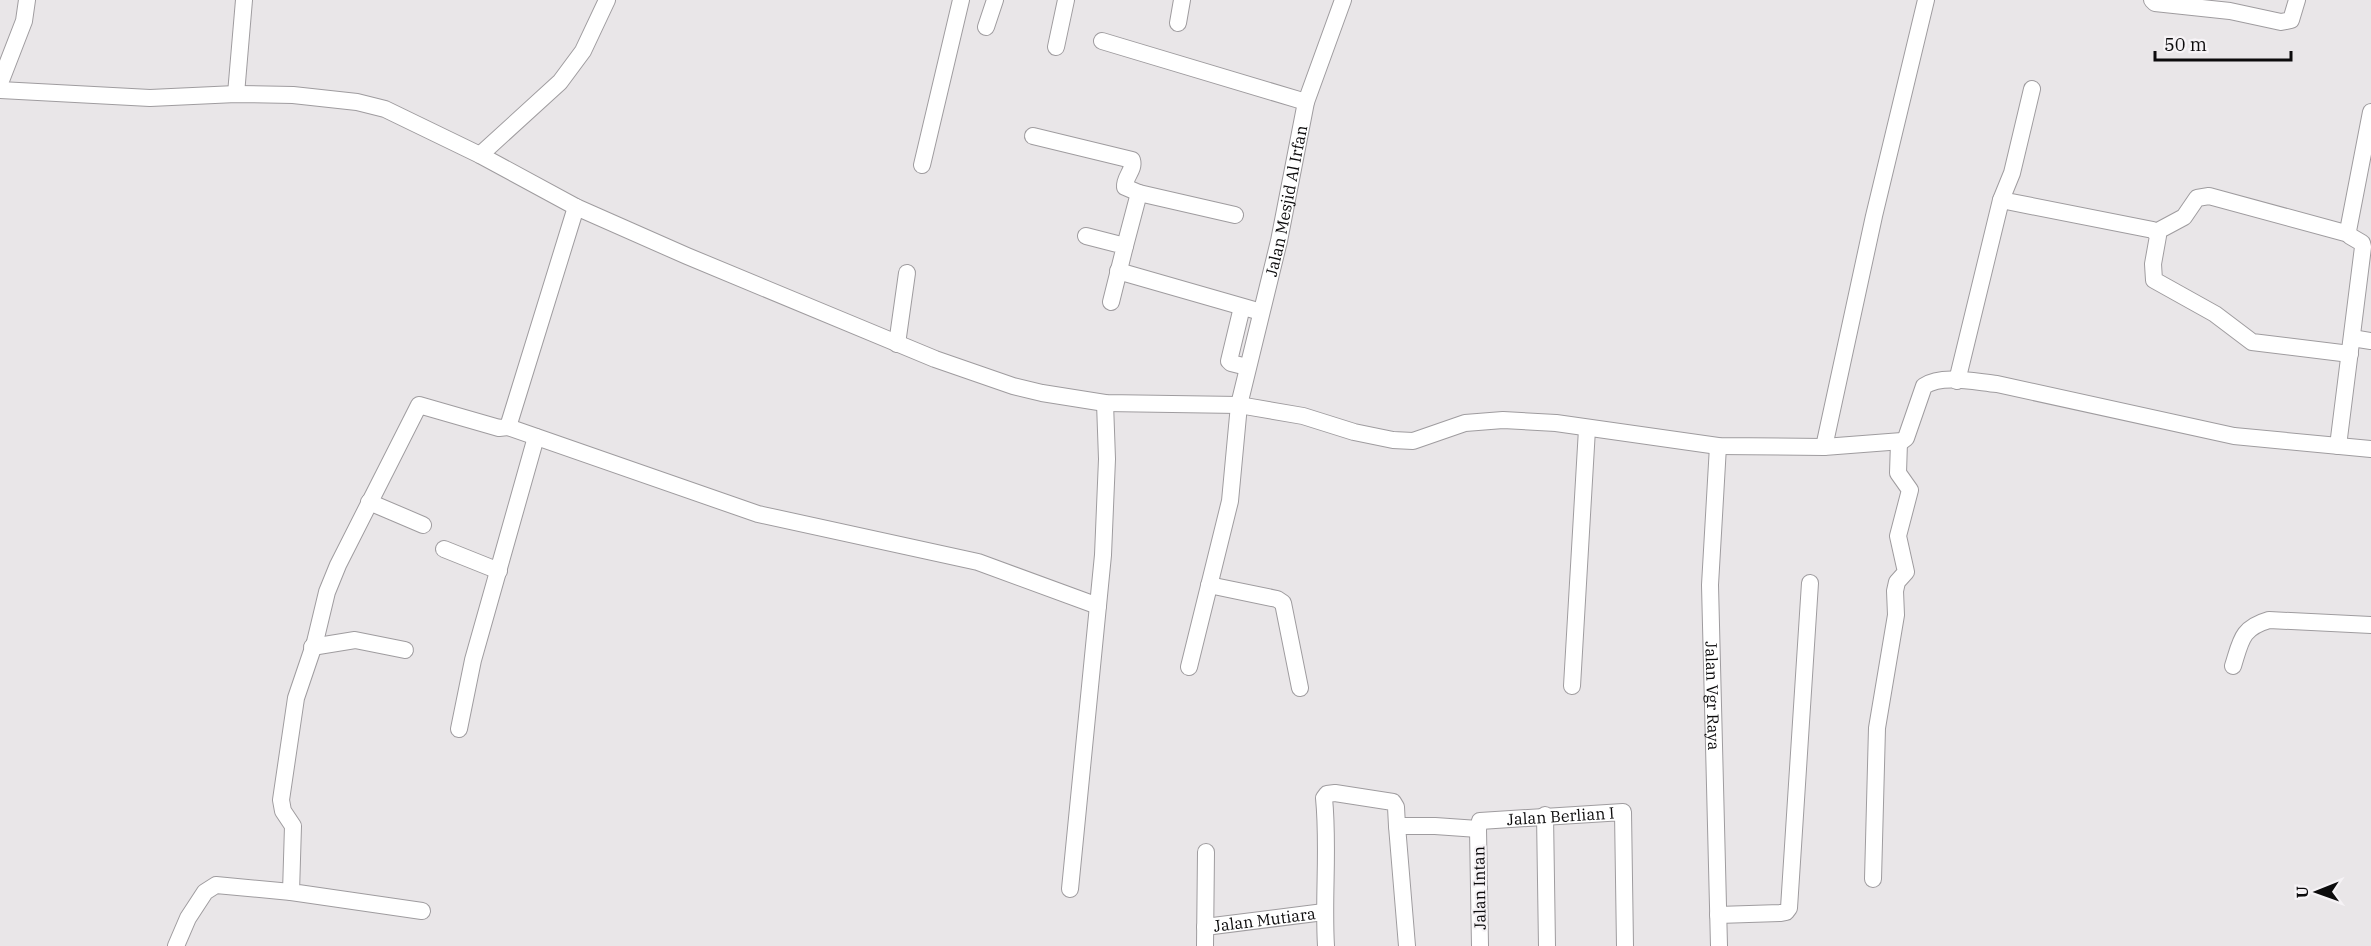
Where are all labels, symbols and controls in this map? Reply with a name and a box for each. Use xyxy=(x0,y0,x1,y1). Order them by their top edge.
scale bar xyxy=(2155,24,2292,62)
text: 50 m xyxy=(2164,33,2207,56)
street label: Jalan Mesjid Al Irfan xyxy=(1261,124,1311,279)
street label: Jalan Vgr Raya xyxy=(1701,641,1724,751)
street label: Jalan Berlian I xyxy=(1506,803,1615,829)
street label: Jalan Intan xyxy=(1468,846,1490,930)
north arrow xyxy=(2287,862,2347,922)
text: U xyxy=(2292,886,2312,899)
street label: Jalan Mutiara xyxy=(1212,903,1317,936)

